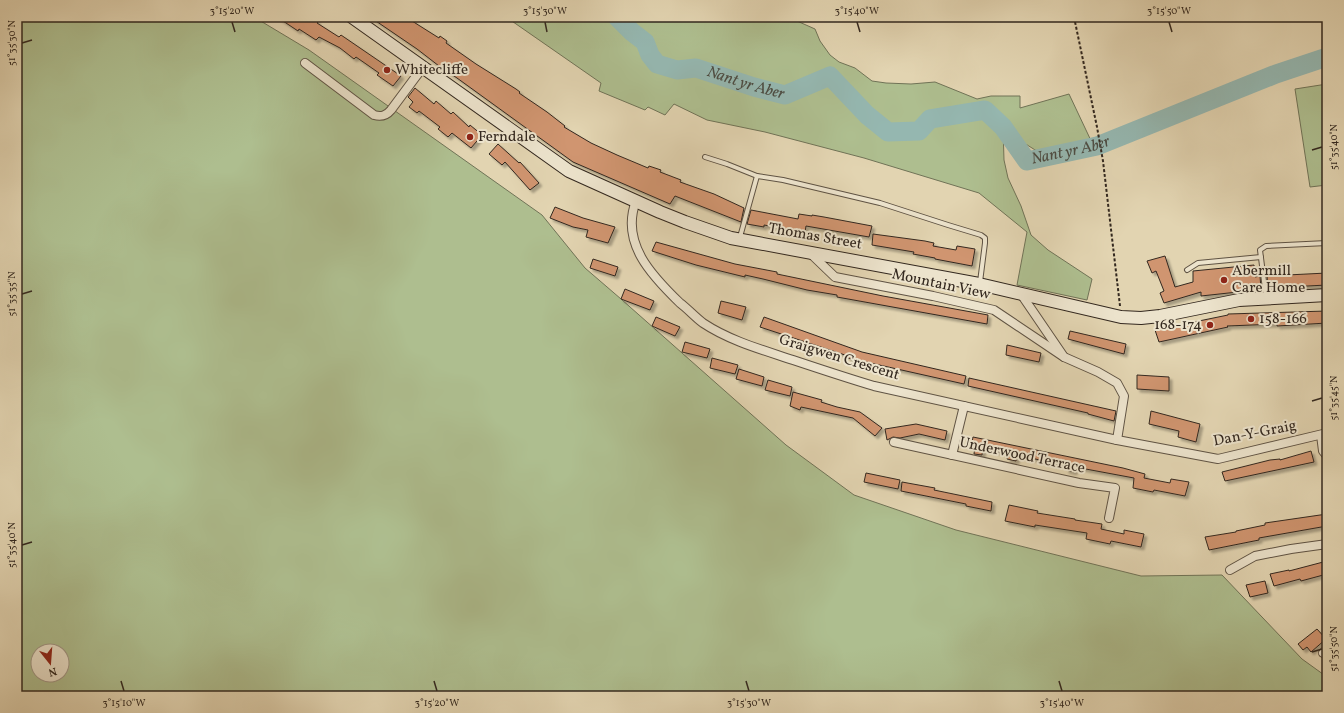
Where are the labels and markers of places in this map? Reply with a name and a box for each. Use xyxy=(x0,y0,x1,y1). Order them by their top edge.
place label: Whitecliffe xyxy=(395,60,468,81)
marker: Whitecliffe xyxy=(382,65,392,75)
place label: Ferndale xyxy=(478,127,536,148)
marker: Ferndale xyxy=(465,132,475,142)
place label: Abermill Care Home xyxy=(1232,261,1305,299)
marker: Abermill Care Home xyxy=(1219,275,1229,285)
place label: 158-166 xyxy=(1259,309,1307,330)
marker: 158-166 xyxy=(1246,314,1256,324)
place label: 168-174 xyxy=(1154,315,1202,336)
marker: 168-174 xyxy=(1205,320,1215,330)

